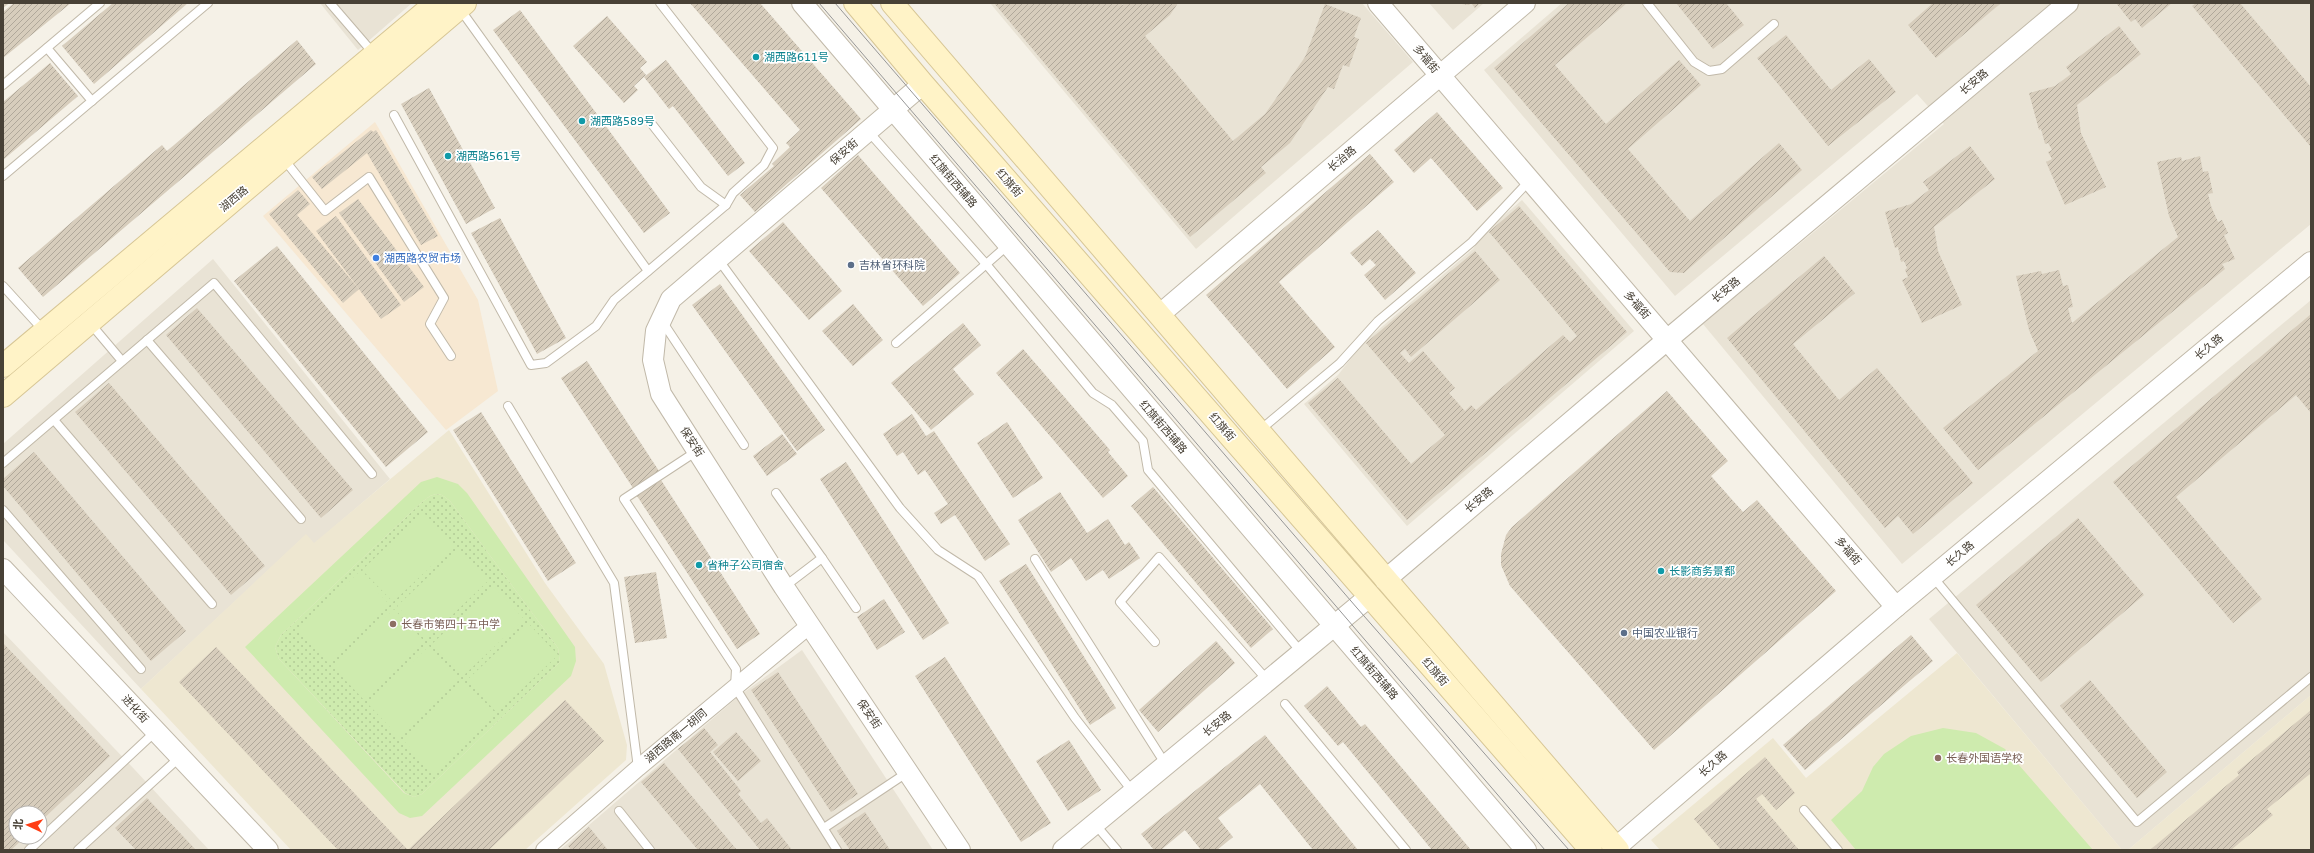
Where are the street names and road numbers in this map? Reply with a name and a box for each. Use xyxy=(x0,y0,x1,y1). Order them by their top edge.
street label: 多福街 xyxy=(1410,42,1442,76)
street label: 长安路 xyxy=(1957,66,1991,98)
street label: 保安街 xyxy=(827,136,861,168)
street label: 长治路 xyxy=(1325,143,1359,175)
street label: 红旗街西辅路 xyxy=(926,152,980,210)
street label: 红旗街 xyxy=(993,166,1025,200)
street label: 湖西路 xyxy=(217,183,251,215)
street label: 长安路 xyxy=(1709,274,1743,306)
street label: 多福街 xyxy=(1621,288,1653,322)
street label: 长久路 xyxy=(2192,331,2226,363)
street label: 红旗街西辅路 xyxy=(1136,398,1190,456)
street label: 红旗街 xyxy=(1206,410,1238,444)
street label: 保安街 xyxy=(678,425,706,459)
street label: 长安路 xyxy=(1462,484,1496,516)
street label: 多福街 xyxy=(1832,534,1864,568)
street label: 长久路 xyxy=(1943,538,1977,570)
street label: 红旗街西辅路 xyxy=(1347,644,1401,702)
street label: 红旗街 xyxy=(1419,655,1451,689)
street label: 进化街 xyxy=(119,692,151,726)
street label: 保安街 xyxy=(854,697,884,731)
street label: 湖西路南一胡同 xyxy=(642,706,710,766)
street label: 长安路 xyxy=(1200,709,1234,739)
street label: 长久路 xyxy=(1696,748,1730,780)

